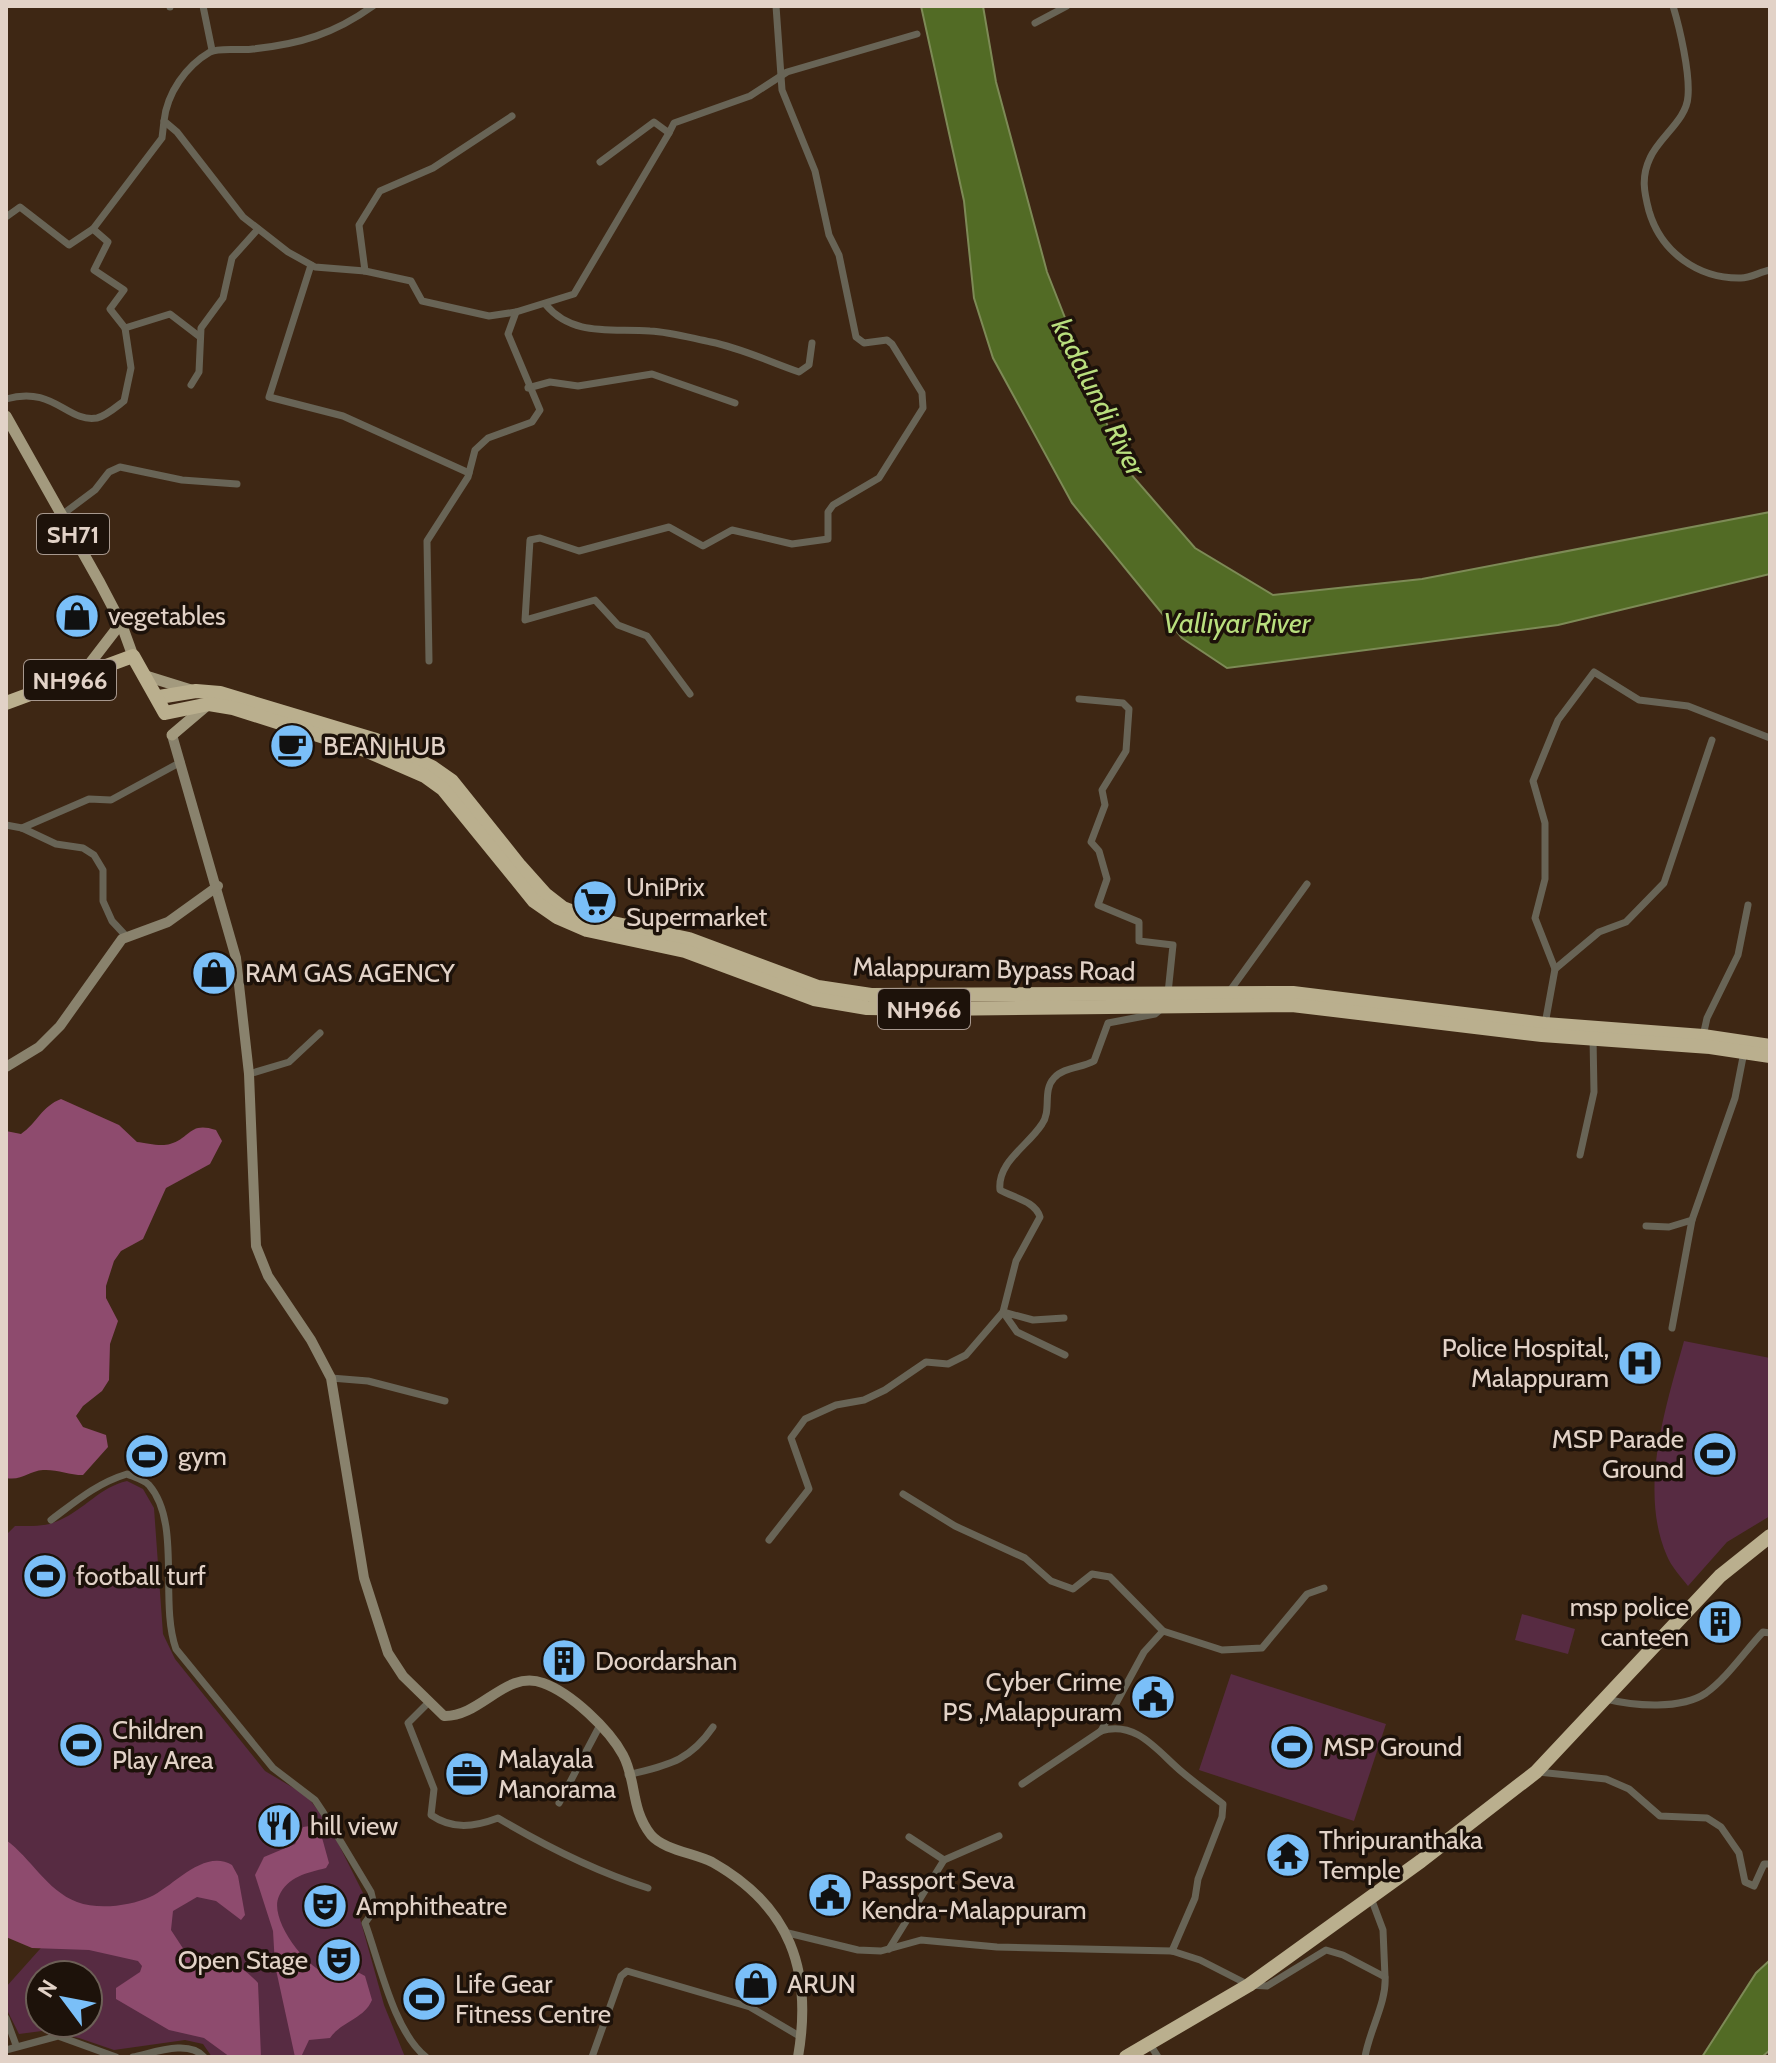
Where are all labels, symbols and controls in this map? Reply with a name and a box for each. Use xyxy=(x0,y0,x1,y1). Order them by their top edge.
water label: kadalundi River xyxy=(1045,312,1154,483)
road number: SH71 xyxy=(37,514,109,554)
shop icon: vegetables xyxy=(53,592,101,640)
place label: vegetables xyxy=(108,600,226,632)
water label: Valliyar River xyxy=(1164,606,1312,640)
road number: NH966 xyxy=(24,660,116,700)
cafe icon: BEAN HUB xyxy=(268,722,316,770)
place label: BEAN HUB xyxy=(323,730,446,762)
place label: UniPrix Supermarket xyxy=(626,871,768,933)
supermarket icon: UniPrix Supermarket xyxy=(571,878,619,926)
shop icon: RAM GAS AGENCY xyxy=(190,949,238,997)
street label: Malappuram Bypass Road xyxy=(852,951,1136,987)
place label: RAM GAS AGENCY xyxy=(245,957,455,989)
road number: NH966 xyxy=(878,989,970,1029)
place label: Police Hospital, Malappuram xyxy=(1442,1332,1609,1394)
hospital icon: Police Hospital, Malappuram xyxy=(1616,1339,1664,1387)
place label: MSP Parade Ground xyxy=(1552,1423,1684,1485)
sports icon: MSP Parade Ground xyxy=(1691,1430,1739,1478)
sports icon: gym xyxy=(123,1432,171,1480)
place label: gym xyxy=(178,1440,227,1472)
sports icon: football turf xyxy=(21,1552,69,1600)
place label: football turf xyxy=(76,1560,206,1592)
place label: msp police canteen xyxy=(1570,1591,1689,1653)
building icon: msp police canteen xyxy=(1696,1598,1744,1646)
building icon: Doordarshan xyxy=(540,1637,588,1685)
place label: Doordarshan xyxy=(595,1645,737,1677)
place label: Cyber Crime PS ,Malappuram xyxy=(943,1666,1122,1728)
public building icon: Cyber Crime PS ,Malappuram xyxy=(1129,1673,1177,1721)
place label: Children Play Area xyxy=(112,1714,214,1776)
sports icon: Children Play Area xyxy=(57,1721,105,1769)
sports icon: MSP Ground xyxy=(1268,1723,1316,1771)
place label: MSP Ground xyxy=(1323,1731,1462,1763)
place label: Malayala Manorama xyxy=(498,1743,617,1805)
office icon: Malayala Manorama xyxy=(443,1750,491,1798)
restaurant icon: hill view xyxy=(255,1802,303,1850)
place label: hill view xyxy=(310,1810,398,1842)
place label: Thripuranthaka Temple xyxy=(1319,1824,1483,1886)
temple icon: Thripuranthaka Temple xyxy=(1264,1831,1312,1879)
place label: Passport Seva Kendra-Malappuram xyxy=(861,1864,1087,1926)
public building icon: Passport Seva Kendra-Malappuram xyxy=(806,1871,854,1919)
theatre icon: Amphitheatre xyxy=(301,1882,349,1930)
place label: Amphitheatre xyxy=(356,1890,507,1922)
theatre icon: Open Stage xyxy=(315,1936,363,1984)
place label: Open Stage xyxy=(178,1944,308,1976)
north arrow xyxy=(24,1959,104,2039)
shop icon: ARUN xyxy=(732,1960,780,2008)
place label: Life Gear Fitness Centre xyxy=(455,1968,611,2030)
place label: ARUN xyxy=(787,1968,856,2000)
text: N xyxy=(32,1975,63,2002)
sports icon: Life Gear Fitness Centre xyxy=(400,1975,448,2023)

